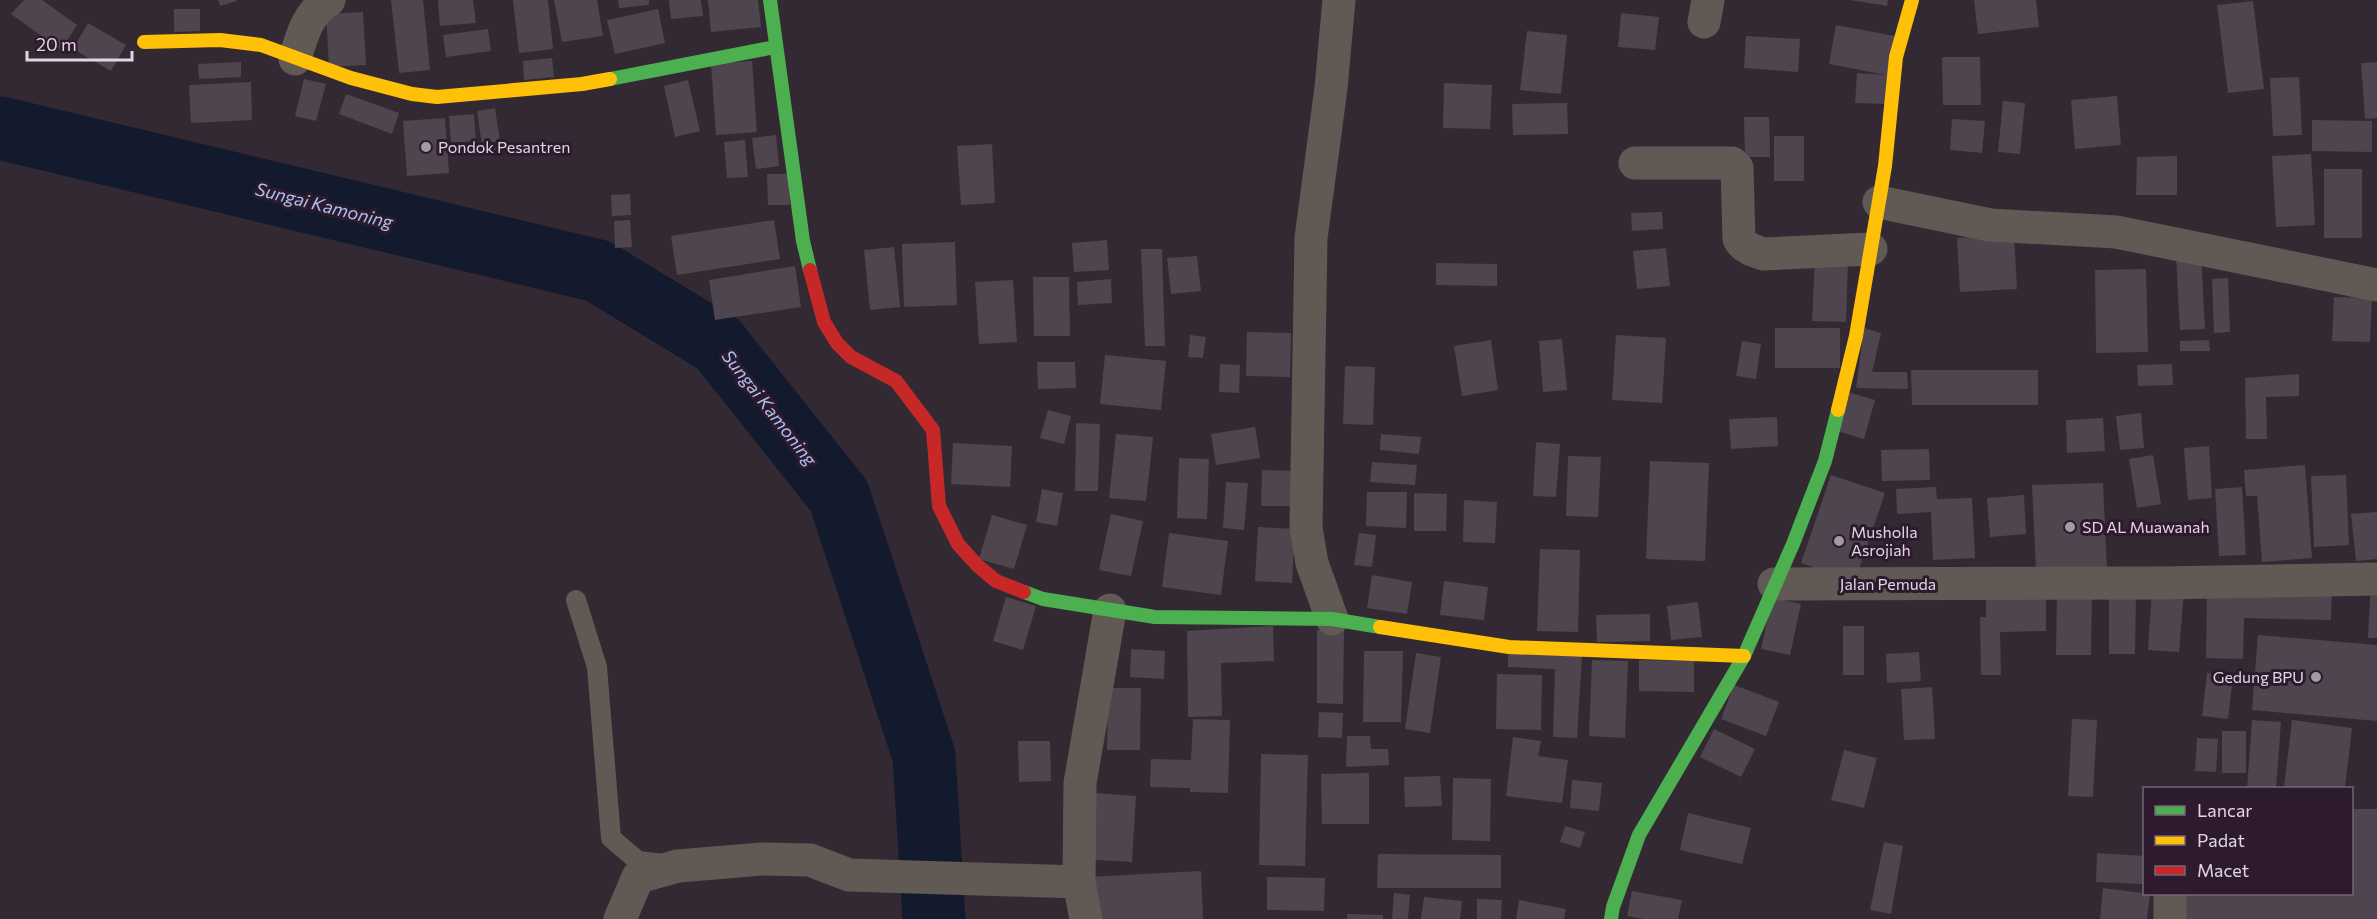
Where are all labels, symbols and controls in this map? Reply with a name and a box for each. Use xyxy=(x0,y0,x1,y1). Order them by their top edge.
scale bar xyxy=(27,24,132,62)
text: 20 m xyxy=(36,33,77,55)
place label: Pondok Pesantren xyxy=(438,137,570,156)
marker: Pondok Pesantren xyxy=(419,140,433,154)
water label: Sungai Kamoning xyxy=(253,177,397,233)
water label: Sungai Kamoning xyxy=(718,345,823,471)
place label: SD AL Muawanah xyxy=(2082,517,2210,536)
marker: SD AL Muawanah xyxy=(2063,520,2077,534)
place label: Musholla Asrojiah xyxy=(1851,522,1918,559)
marker: Musholla Asrojiah xyxy=(1832,534,1846,548)
street label: Jalan Pemuda xyxy=(1840,574,1936,593)
place label: Gedung BPU xyxy=(2213,667,2304,686)
marker: Gedung BPU xyxy=(2309,670,2323,684)
legend xyxy=(2143,787,2353,895)
text: Lancar xyxy=(2197,799,2253,821)
text: Padat xyxy=(2197,829,2245,851)
text: Macet xyxy=(2197,859,2249,881)

